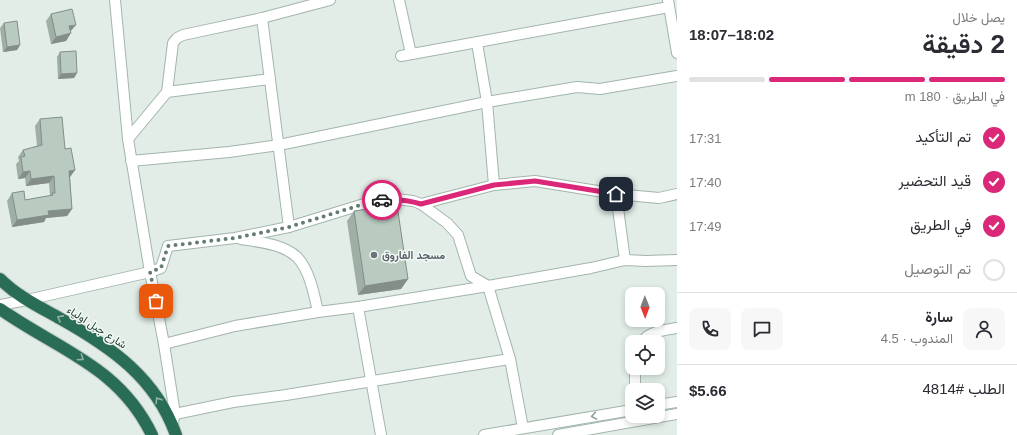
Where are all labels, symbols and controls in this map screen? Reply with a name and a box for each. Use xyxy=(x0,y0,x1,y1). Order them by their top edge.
text: يصل خلال xyxy=(953,10,1005,25)
text: 18:02–18:07 xyxy=(689,26,774,43)
text: 2 دقيقة xyxy=(922,29,1005,59)
text: في الطريق · 180 m xyxy=(905,89,1005,104)
icon: check xyxy=(983,127,1005,149)
text: تم التأكيد xyxy=(915,128,971,145)
text: 17:31 xyxy=(689,131,722,146)
icon: check xyxy=(983,171,1005,193)
text: قيد التحضير xyxy=(899,172,971,189)
text: 17:40 xyxy=(689,175,722,190)
pin xyxy=(599,177,633,211)
courier xyxy=(362,180,402,220)
icon: home xyxy=(605,183,627,205)
icon: car xyxy=(371,189,393,211)
icon: check xyxy=(983,215,1005,237)
text: في الطريق xyxy=(910,216,971,233)
text: 17:49 xyxy=(689,219,722,234)
place label: مسجد الفاروق xyxy=(382,249,445,262)
marker: مسجد الفاروق xyxy=(369,250,379,260)
text: تم التوصيل xyxy=(904,260,971,277)
pin xyxy=(139,284,173,318)
north arrow xyxy=(625,287,665,327)
map controls xyxy=(625,287,665,423)
icon: bag xyxy=(145,290,167,312)
street label: شارع جبل اولياء xyxy=(64,303,129,353)
button: phone xyxy=(689,308,731,350)
button: chat xyxy=(741,308,783,350)
text: سارة xyxy=(925,308,953,325)
button: person xyxy=(963,308,1005,350)
one-way arrow xyxy=(57,315,64,323)
text: المندوب · 4.5 xyxy=(881,331,953,346)
button: locate xyxy=(625,335,665,375)
one-way arrow xyxy=(77,353,84,361)
text: الطلب #4814 xyxy=(922,380,1005,397)
text: $5.66 xyxy=(689,382,727,399)
button: layers xyxy=(625,383,665,423)
one-way arrow xyxy=(155,397,163,404)
one-way arrow xyxy=(590,411,597,420)

